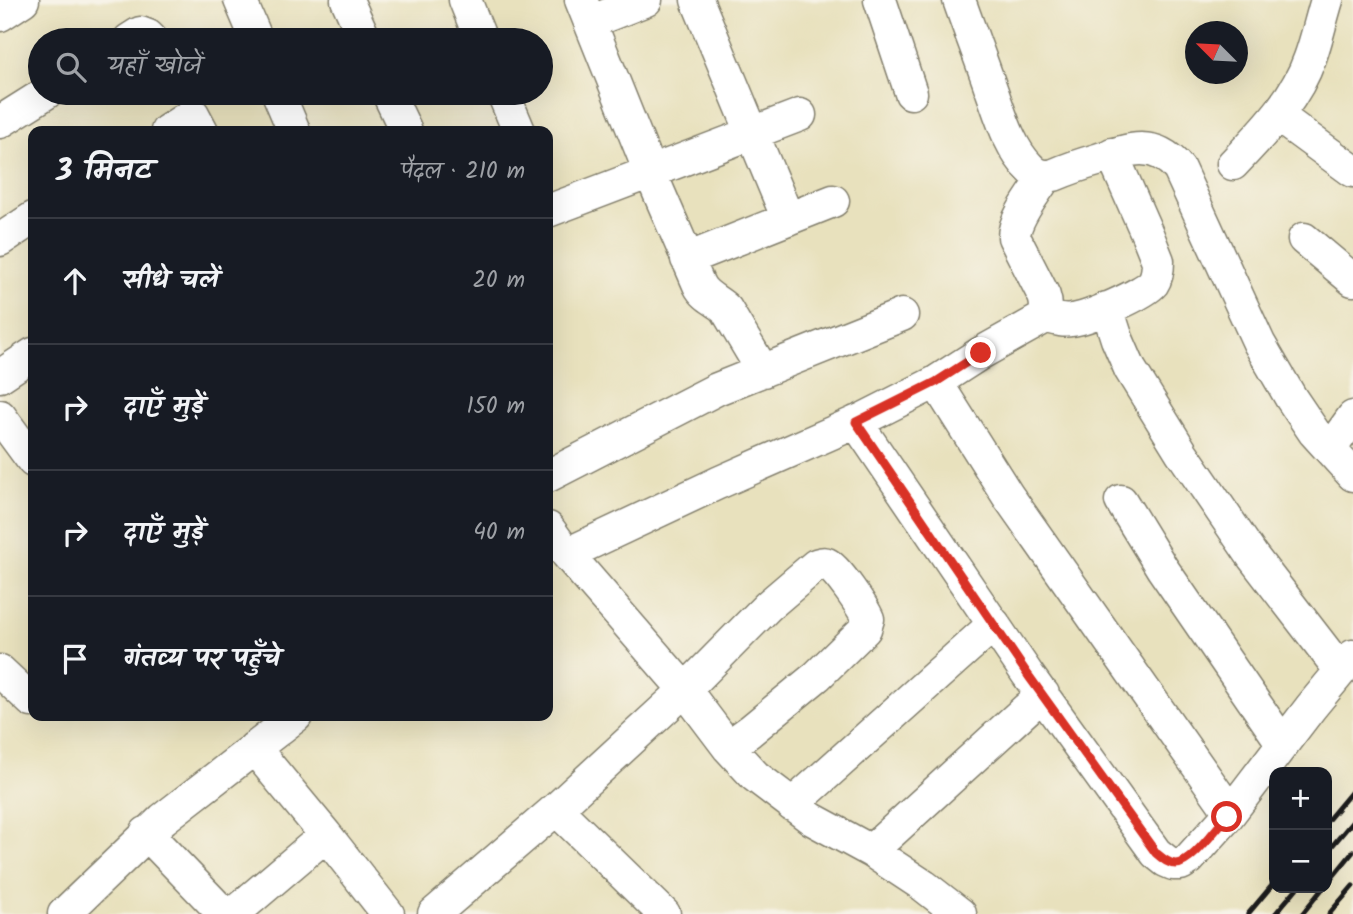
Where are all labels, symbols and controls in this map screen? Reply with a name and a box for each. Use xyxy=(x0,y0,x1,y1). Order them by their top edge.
north arrow xyxy=(1185,21,1248,84)
search box xyxy=(28,28,553,105)
text: यहाँ खोजें xyxy=(108,46,202,88)
icon: search xyxy=(52,48,90,86)
text: 3 मिनट xyxy=(56,148,152,196)
text: पैदल · 210 m xyxy=(401,154,525,190)
text: सीधे चलें xyxy=(123,260,219,302)
icon: ahead xyxy=(56,262,94,300)
text: 20 m xyxy=(473,263,525,299)
route end xyxy=(965,337,996,368)
text: दाएँ मुड़ें xyxy=(123,386,204,428)
icon: right xyxy=(56,388,94,426)
text: 150 m xyxy=(466,389,525,425)
text: दाएँ मुड़ें xyxy=(123,512,204,554)
icon: right xyxy=(56,514,94,552)
text: 40 m xyxy=(473,515,525,551)
text: गंतव्य पर पहुँचे xyxy=(123,638,280,680)
icon: arrive xyxy=(56,640,94,678)
map controls xyxy=(1269,767,1332,893)
button: + xyxy=(1269,767,1332,830)
route start xyxy=(1211,801,1242,832)
button: − xyxy=(1269,830,1332,893)

